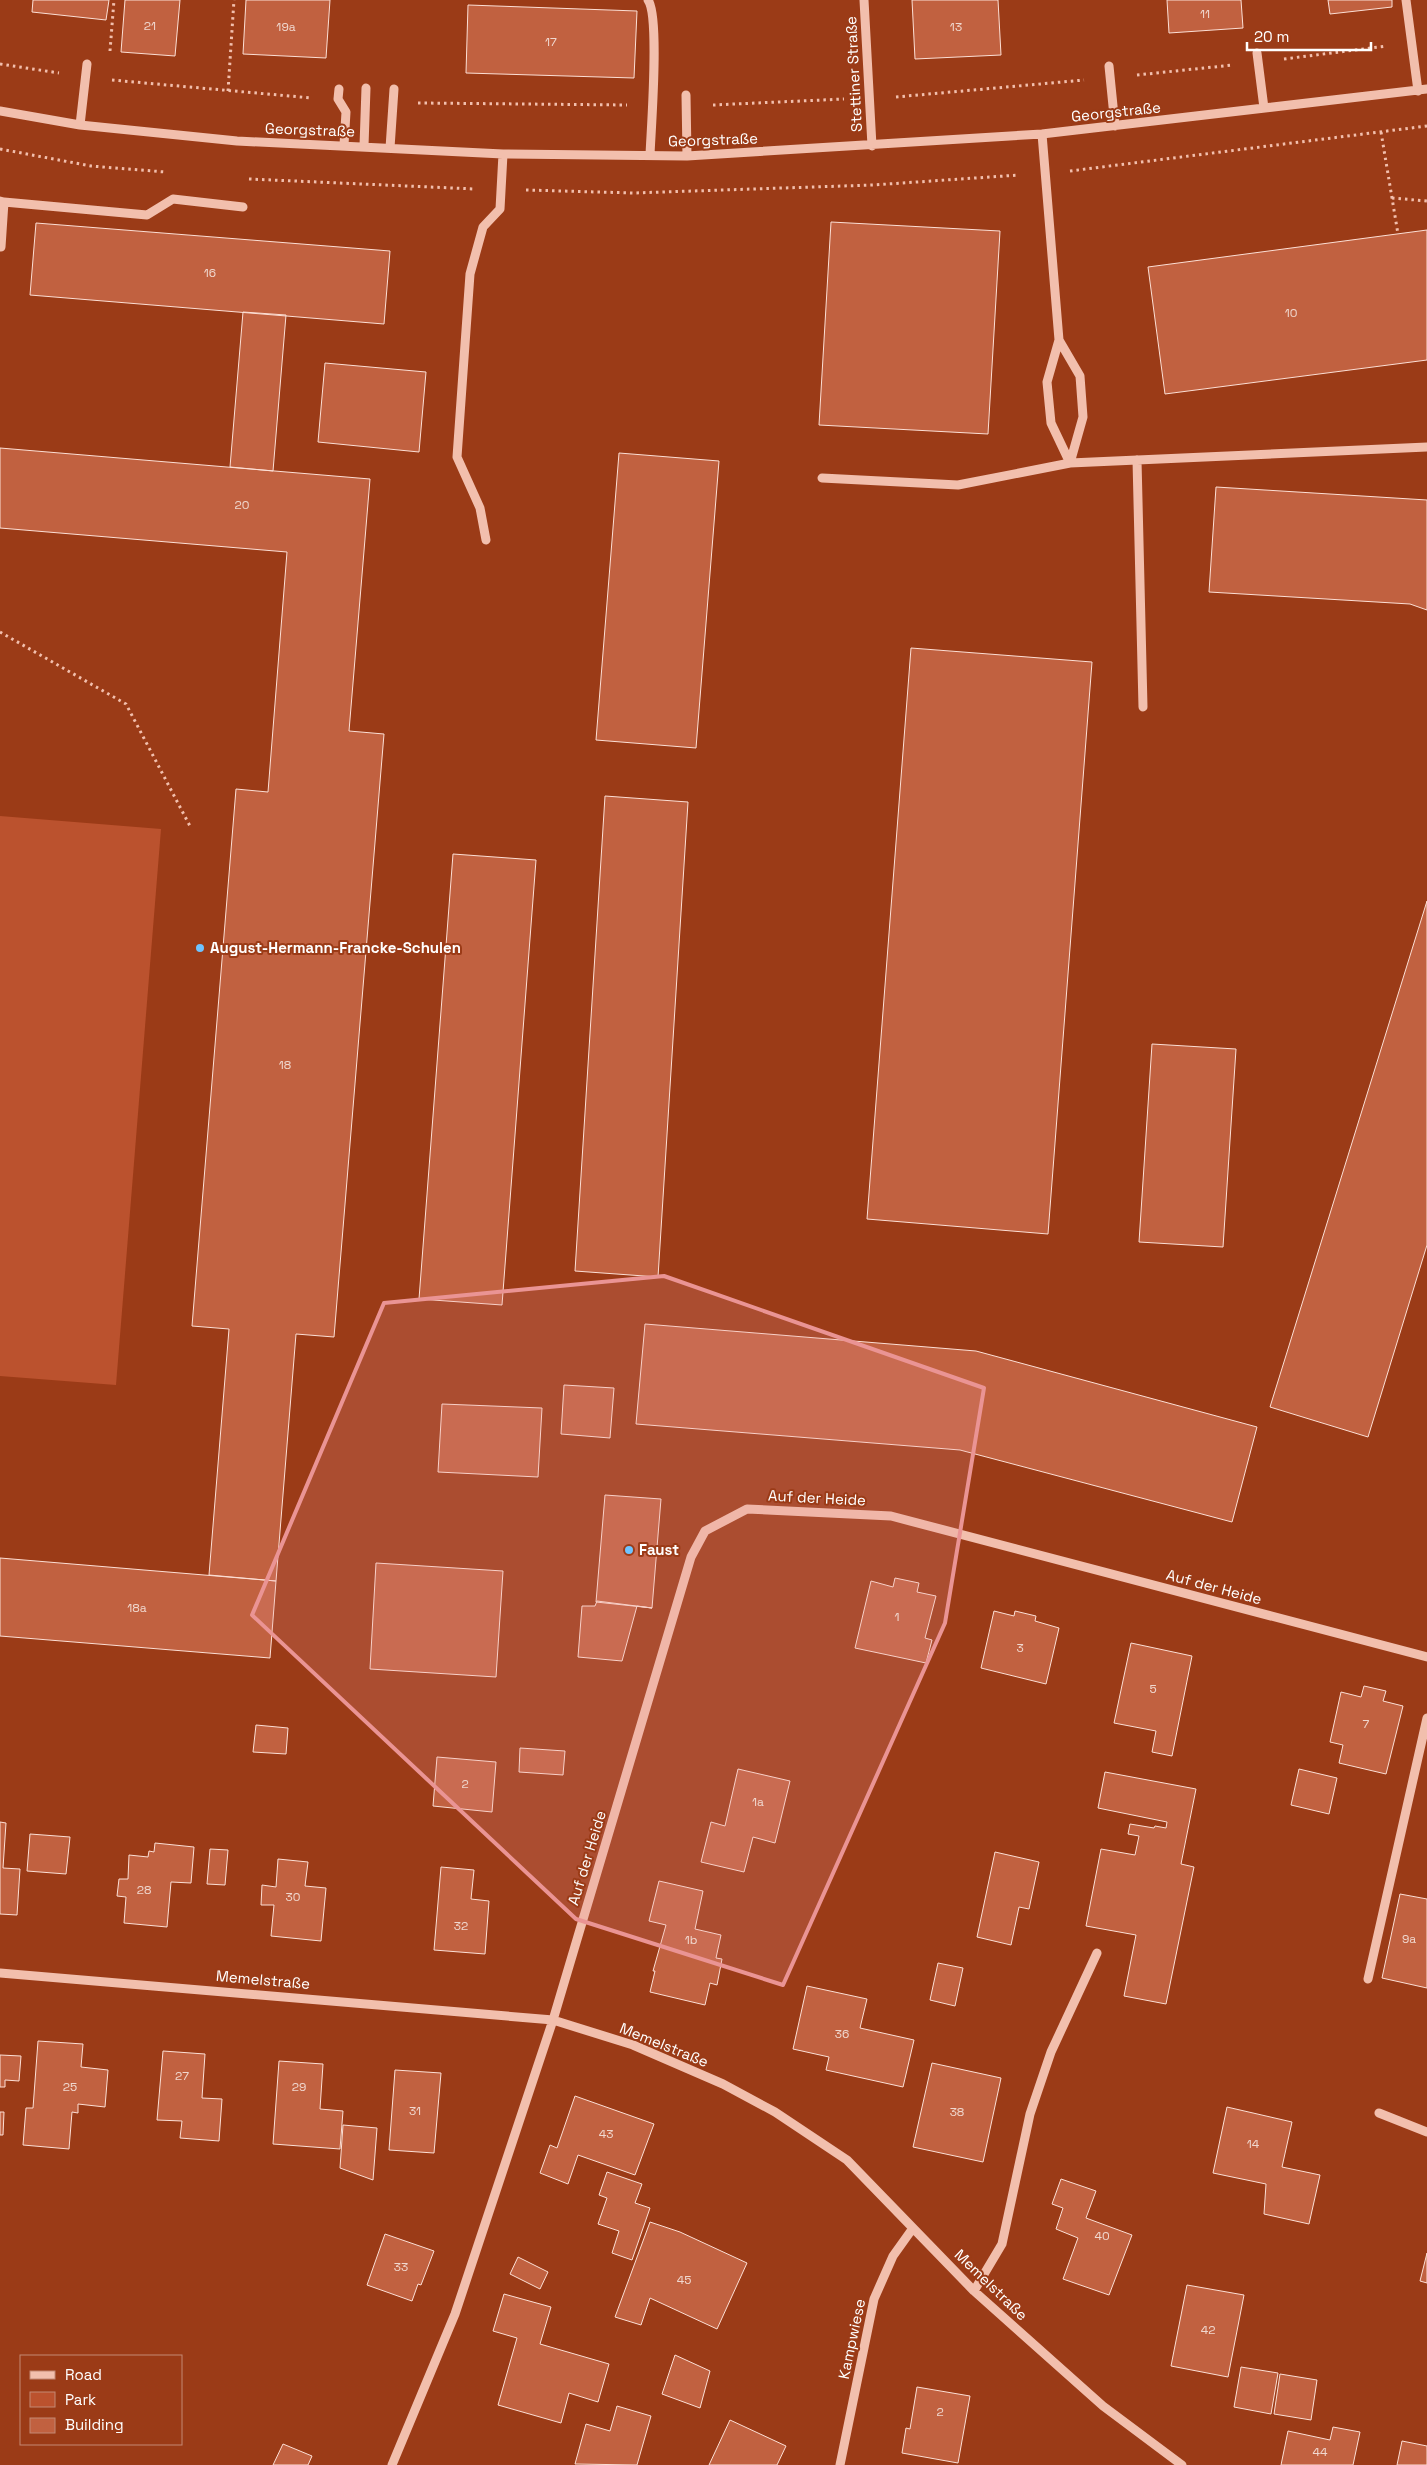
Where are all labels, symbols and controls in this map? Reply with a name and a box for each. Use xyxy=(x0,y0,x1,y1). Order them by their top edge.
house number: 11 xyxy=(1200,6,1210,22)
street label: Stettiner Straße xyxy=(841,15,866,132)
house number: 21 xyxy=(144,18,156,34)
house number: 19a xyxy=(276,19,296,35)
house number: 13 xyxy=(950,19,962,35)
scale bar xyxy=(1247,20,1371,52)
text: 20 m xyxy=(1254,27,1289,46)
house number: 17 xyxy=(545,34,557,50)
street label: Georgstraße xyxy=(1070,97,1162,126)
street label: Georgstraße xyxy=(265,118,355,141)
street label: Georgstraße xyxy=(668,128,758,151)
house number: 16 xyxy=(204,265,216,281)
house number: 10 xyxy=(1285,305,1297,321)
house number: 20 xyxy=(235,497,249,513)
place label: August-Hermann-Francke-Schulen xyxy=(210,938,461,957)
marker: August-Hermann-Francke-Schulen xyxy=(194,942,206,954)
house number: 18 xyxy=(279,1057,291,1073)
street label: Auf der Heide xyxy=(768,1485,867,1510)
place label: Faust xyxy=(639,1540,679,1559)
marker: Faust xyxy=(623,1544,635,1556)
street label: Auf der Heide xyxy=(1164,1565,1264,1608)
house number: 18a xyxy=(127,1600,147,1616)
house number: 1 xyxy=(894,1609,900,1625)
house number: 3 xyxy=(1016,1640,1024,1656)
house number: 5 xyxy=(1149,1681,1157,1697)
house number: 7 xyxy=(1363,1716,1370,1732)
house number: 2 xyxy=(461,1776,469,1792)
house number: 1a xyxy=(752,1794,764,1810)
street label: Auf der Heide xyxy=(563,1808,610,1908)
house number: 28 xyxy=(137,1882,151,1898)
house number: 30 xyxy=(286,1889,300,1905)
house number: 32 xyxy=(454,1918,468,1934)
house number: 9a xyxy=(1402,1931,1416,1947)
house number: 1b xyxy=(685,1932,698,1948)
street label: Memelstraße xyxy=(215,1966,311,1993)
street label: Memelstraße xyxy=(617,2018,712,2071)
house number: 36 xyxy=(835,2026,849,2042)
house number: 27 xyxy=(175,2068,189,2084)
house number: 25 xyxy=(63,2079,77,2095)
house number: 29 xyxy=(292,2079,306,2095)
house number: 31 xyxy=(409,2103,421,2119)
house number: 38 xyxy=(950,2104,964,2120)
house number: 43 xyxy=(599,2126,613,2142)
house number: 14 xyxy=(1247,2136,1260,2152)
house number: 40 xyxy=(1094,2228,1110,2244)
street label: Memelstraße xyxy=(951,2245,1032,2324)
house number: 33 xyxy=(394,2259,408,2275)
house number: 45 xyxy=(677,2272,691,2288)
street label: Kampwiese xyxy=(834,2297,869,2381)
house number: 42 xyxy=(1201,2322,1215,2338)
legend xyxy=(20,2355,182,2445)
text: Road xyxy=(65,2365,102,2384)
text: Park xyxy=(65,2390,96,2409)
house number: 2 xyxy=(936,2404,944,2420)
text: Building xyxy=(65,2415,124,2434)
house number: 44 xyxy=(1312,2444,1328,2460)

